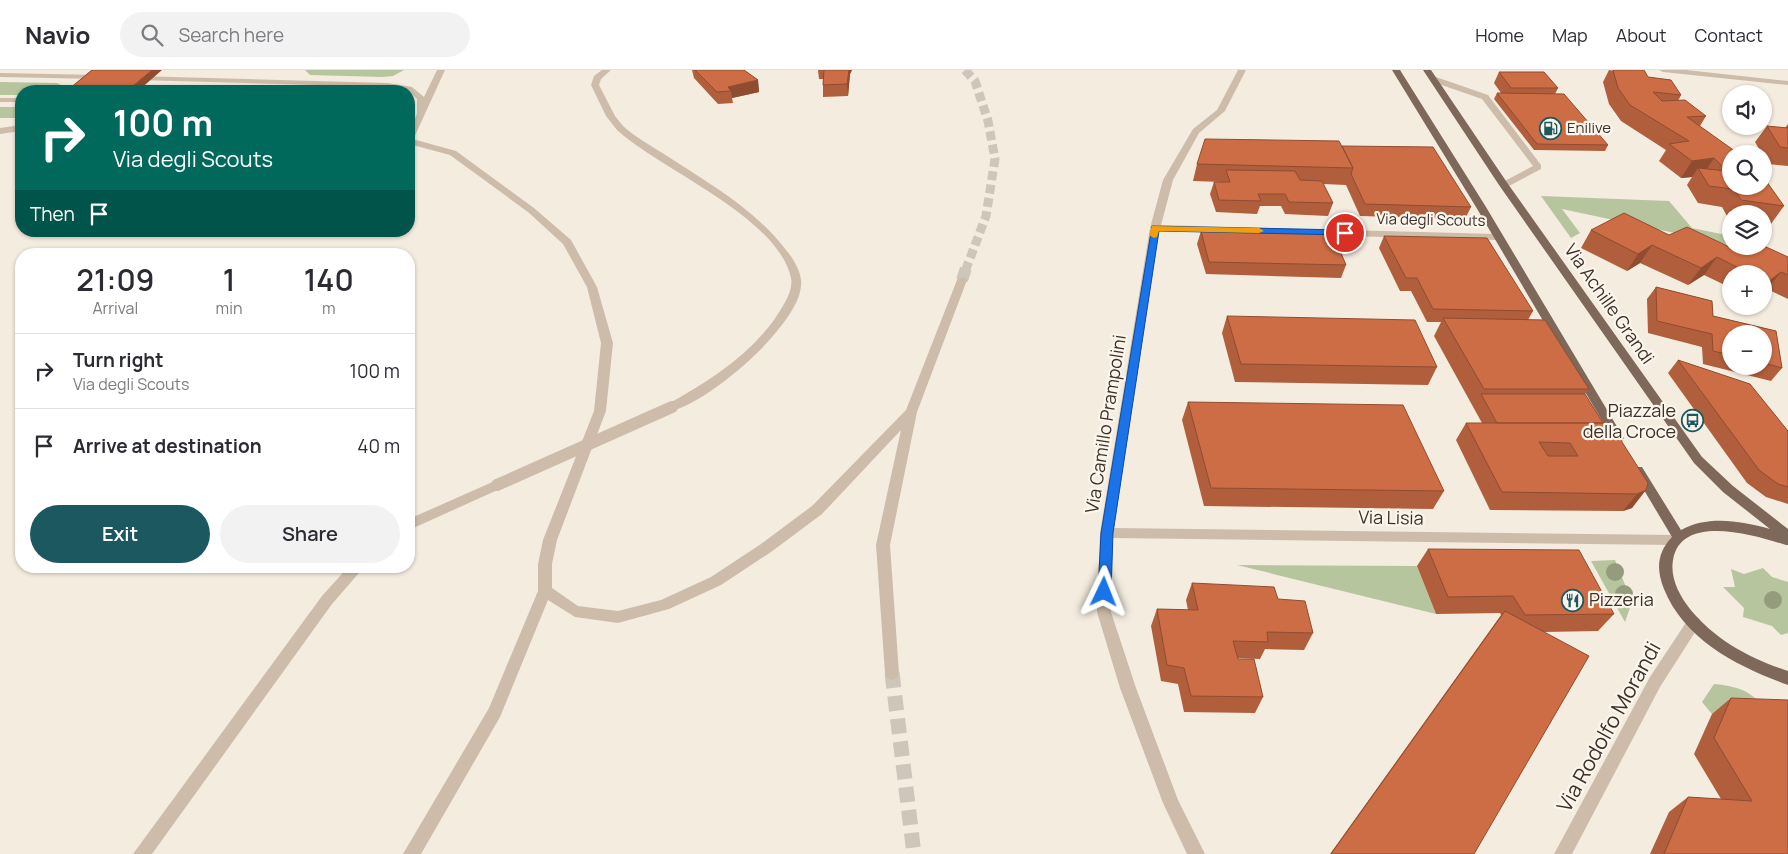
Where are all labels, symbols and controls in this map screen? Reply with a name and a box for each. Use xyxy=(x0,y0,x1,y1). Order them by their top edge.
search box xyxy=(120,12,470,57)
text: Navio xyxy=(25,18,90,51)
icon: search xyxy=(138,21,166,49)
text: Search here xyxy=(178,22,284,48)
text: Home xyxy=(1475,23,1524,47)
text: Map xyxy=(1552,23,1588,47)
text: About xyxy=(1616,23,1666,47)
text: Contact xyxy=(1694,23,1763,47)
map controls xyxy=(1722,85,1772,375)
button: sound xyxy=(1722,85,1772,135)
text: 100 m xyxy=(113,99,213,147)
icon: right xyxy=(30,105,95,170)
fuel station icon: Enilive xyxy=(1539,116,1563,140)
place label: Enilive xyxy=(1567,117,1611,138)
text: Via degli Scouts xyxy=(113,144,273,174)
button: search xyxy=(1722,145,1772,195)
icon: arrive xyxy=(85,200,113,228)
text: Then xyxy=(30,201,75,227)
button: layers xyxy=(1722,205,1772,255)
street label: Via degli Scouts xyxy=(1376,208,1486,231)
pin xyxy=(1324,212,1366,254)
icon: arrive xyxy=(1331,219,1359,247)
street label: Via Achille Grandi xyxy=(1559,239,1660,368)
text: 21:09 xyxy=(76,259,154,300)
text: 1 xyxy=(223,259,235,300)
text: 140 xyxy=(304,259,354,300)
button: + xyxy=(1722,265,1772,315)
text: Arrival xyxy=(92,297,138,319)
text: min xyxy=(216,297,242,319)
text: m xyxy=(322,297,335,319)
button: − xyxy=(1722,325,1772,375)
street label: Via Camillo Prampolini xyxy=(1079,333,1131,515)
text: Turn right xyxy=(73,347,163,373)
icon: right xyxy=(30,357,58,385)
text: 100 m xyxy=(349,358,400,384)
text: Via degli Scouts xyxy=(73,373,189,395)
place label: Piazzale della Croce xyxy=(1583,398,1676,443)
bus stop icon: Piazzale della Croce xyxy=(1680,409,1704,433)
icon: arrive xyxy=(30,432,58,460)
text: Arrive at destination xyxy=(73,433,262,459)
text: 40 m xyxy=(357,433,400,459)
street label: Via Lisia xyxy=(1358,504,1424,530)
button: Exit xyxy=(30,505,210,563)
button: Share xyxy=(220,505,400,563)
position arrow xyxy=(1077,565,1129,617)
place label: Pizzeria xyxy=(1589,587,1654,611)
restaurant icon: Pizzeria xyxy=(1561,588,1585,612)
street label: Via Rodolfo Morandi xyxy=(1550,636,1667,817)

